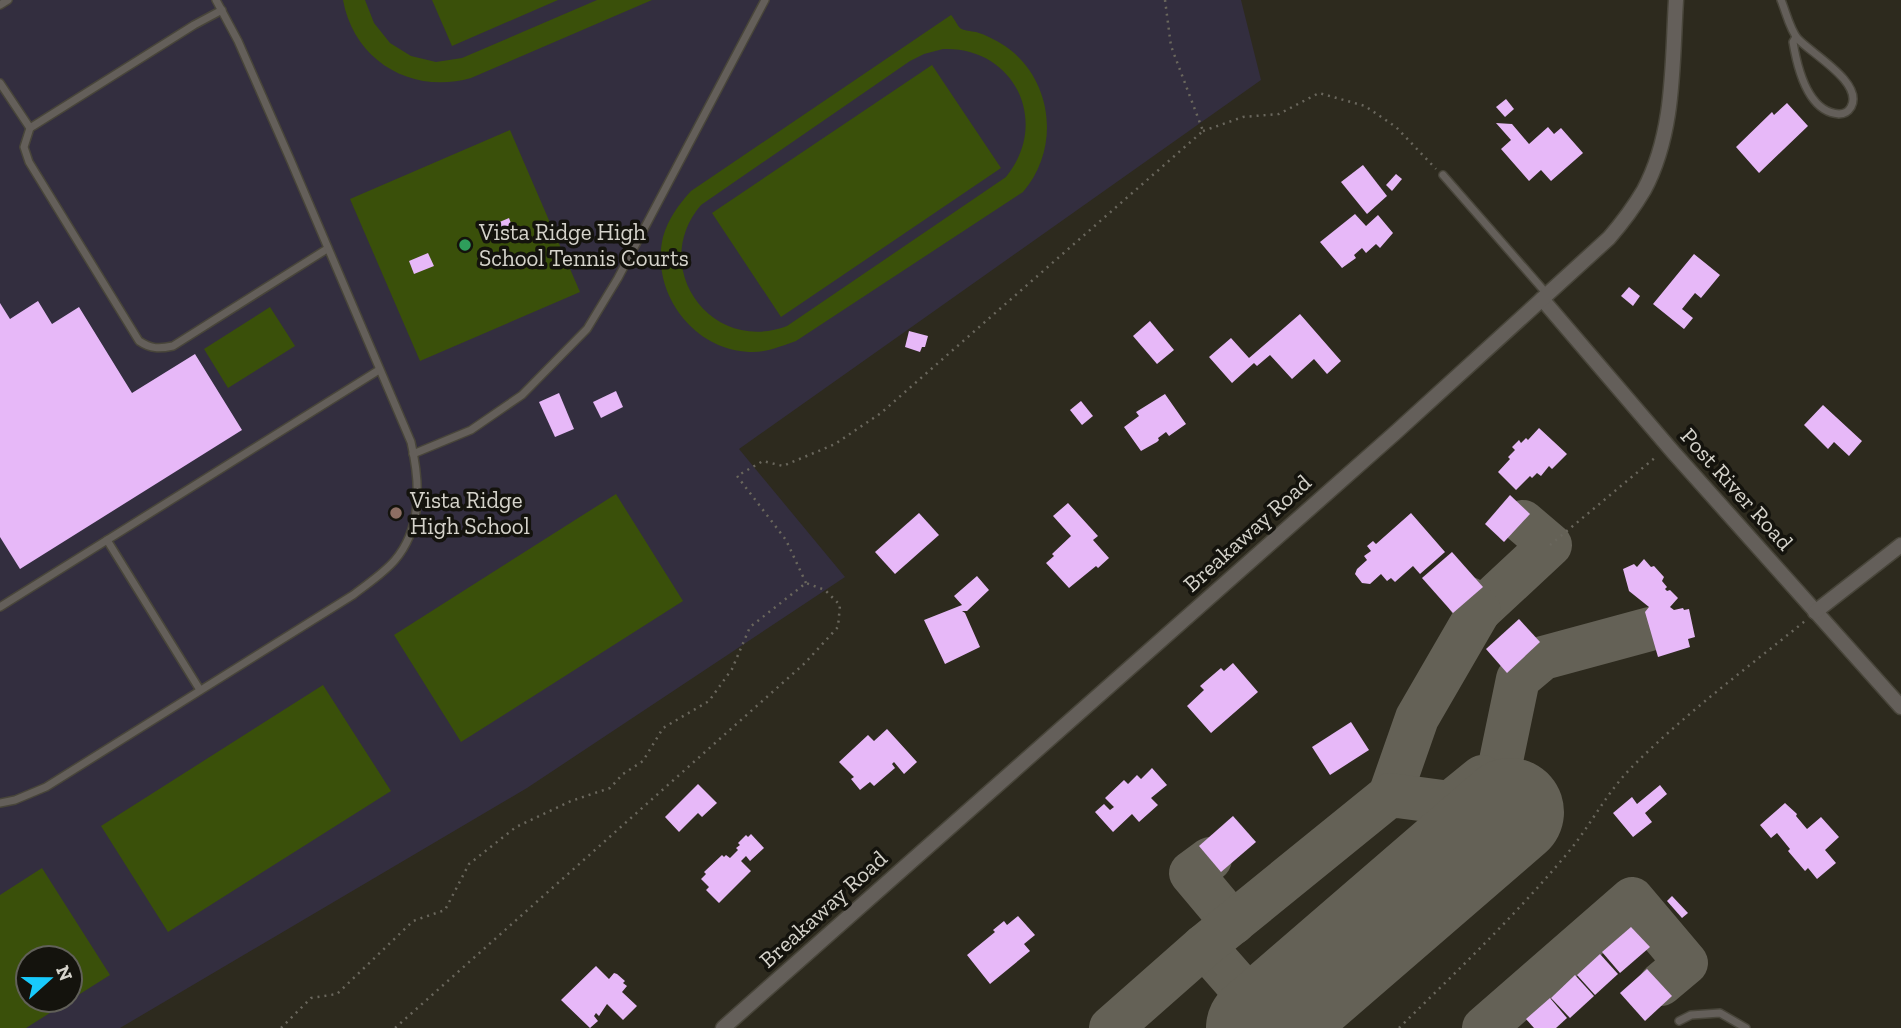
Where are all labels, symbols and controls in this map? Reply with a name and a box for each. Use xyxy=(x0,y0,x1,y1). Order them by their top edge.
place label: Vista Ridge High School Tennis Courts xyxy=(478,218,689,272)
marker: Vista Ridge High School Tennis Courts xyxy=(457,237,473,253)
street label: Post River Road xyxy=(1675,422,1799,556)
street label: Breakaway Road xyxy=(1177,468,1317,598)
place label: Vista Ridge High School xyxy=(409,486,530,540)
marker: Vista Ridge High School xyxy=(388,505,404,521)
street label: Breakaway Road xyxy=(753,844,893,974)
north arrow xyxy=(14,944,84,1014)
text: N xyxy=(51,962,78,984)

